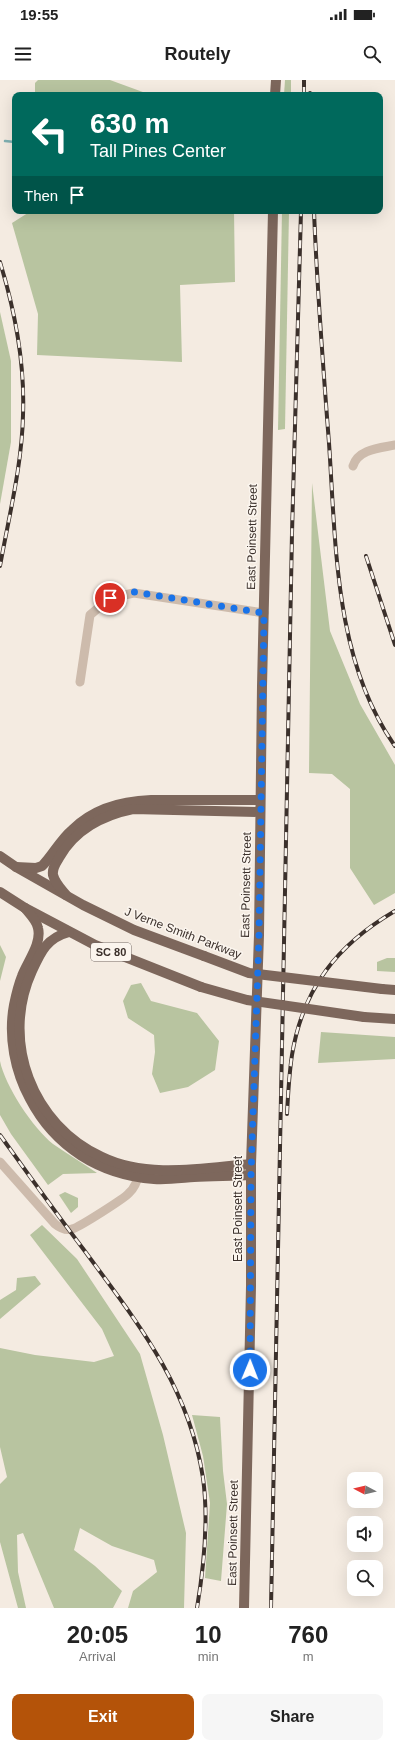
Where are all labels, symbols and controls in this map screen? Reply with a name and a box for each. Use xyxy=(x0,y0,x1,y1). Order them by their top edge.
text: 19:55 xyxy=(20,6,58,23)
icon: menu xyxy=(12,43,34,65)
icon: search xyxy=(361,43,383,65)
text: Routely xyxy=(164,44,231,64)
icon: left xyxy=(24,108,76,160)
text: 630 m xyxy=(90,108,169,139)
text: Tall Pines Center xyxy=(90,141,226,161)
icon: arrive xyxy=(66,184,88,206)
text: Then xyxy=(24,187,58,204)
street label: East Poinsett Street xyxy=(244,483,260,590)
pin xyxy=(93,581,127,615)
icon: arrive xyxy=(99,587,121,609)
street label: East Poinsett Street xyxy=(238,831,254,938)
street label: J Verne Smith Parkway xyxy=(123,904,243,962)
road number: SC 80 xyxy=(91,943,131,961)
street label: East Poinsett Street xyxy=(231,1155,245,1262)
position arrow xyxy=(229,1349,271,1391)
north arrow xyxy=(347,1472,383,1508)
map controls xyxy=(347,1472,383,1596)
street label: East Poinsett Street xyxy=(225,1479,241,1586)
button: sound xyxy=(347,1516,383,1552)
button: search xyxy=(347,1560,383,1596)
text: 20:05 xyxy=(67,1621,128,1648)
text: 10 xyxy=(195,1621,222,1648)
text: 760 xyxy=(288,1621,328,1648)
text: Arrival xyxy=(79,1649,116,1664)
text: min xyxy=(198,1649,219,1664)
text: m xyxy=(303,1649,314,1664)
button: Exit xyxy=(12,1694,194,1740)
button: Share xyxy=(202,1694,383,1740)

